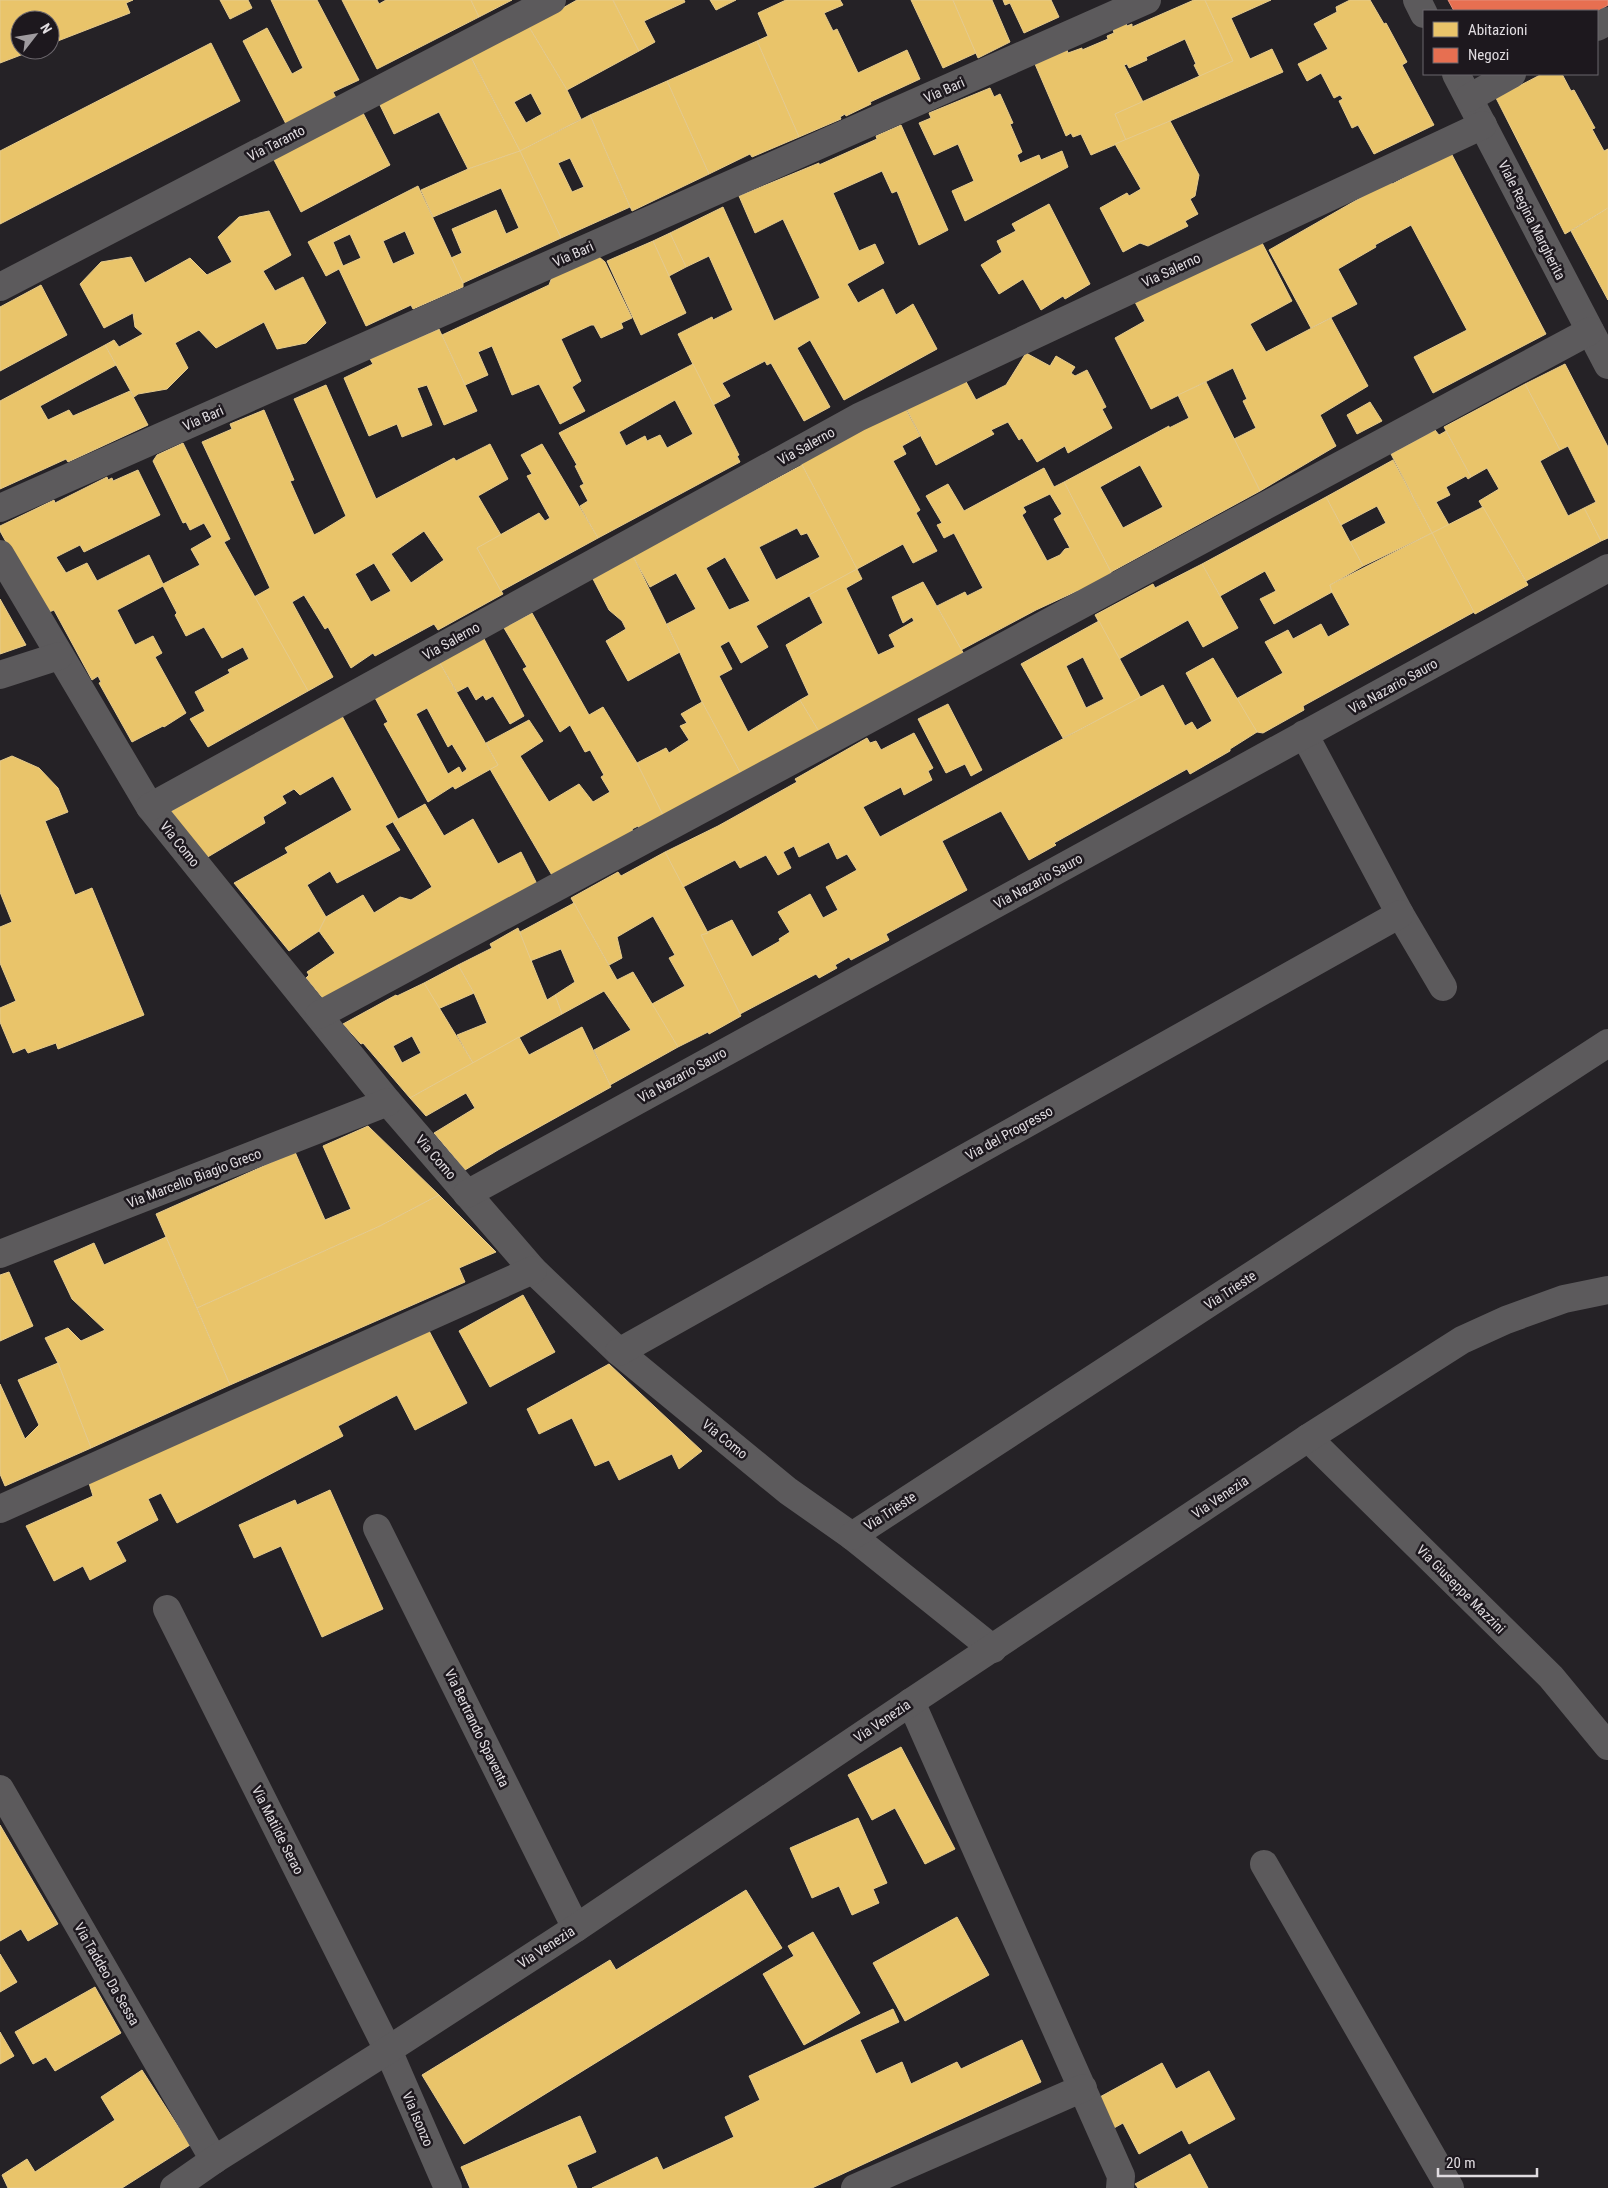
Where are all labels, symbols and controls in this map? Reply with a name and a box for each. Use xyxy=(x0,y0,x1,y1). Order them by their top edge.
north arrow xyxy=(10,10,60,60)
legend xyxy=(1423,10,1598,75)
text: N xyxy=(37,21,55,36)
text: Abitazioni xyxy=(1468,21,1527,39)
text: Negozi xyxy=(1468,46,1509,64)
street label: Via Bari xyxy=(921,74,967,106)
street label: Via Taranto xyxy=(245,122,307,164)
street label: Viale Regina Margherita xyxy=(1495,158,1569,282)
street label: Via Bari xyxy=(550,238,596,270)
street label: Via Salerno xyxy=(1139,249,1203,291)
street label: Via Bari xyxy=(180,402,226,434)
street label: Via Salerno xyxy=(775,424,837,468)
street label: Via Salerno xyxy=(420,619,482,663)
street label: Via Nazario Sauro xyxy=(1346,655,1440,717)
street label: Via Como xyxy=(157,818,203,870)
street label: Via Nazario Sauro xyxy=(991,850,1085,912)
street label: Via Nazario Sauro xyxy=(635,1044,729,1106)
street label: Via del Progresso xyxy=(963,1102,1055,1164)
street label: Via Como xyxy=(412,1132,460,1182)
street label: Via Marcello Biagio Greco xyxy=(125,1145,263,1211)
street label: Via Trieste xyxy=(1201,1267,1259,1313)
street label: Via Como xyxy=(699,1416,751,1462)
street label: Via Venezia xyxy=(1189,1472,1251,1522)
street label: Via Trieste xyxy=(861,1488,919,1534)
street label: Via Giuseppe Mazzini xyxy=(1413,1541,1509,1637)
street label: Via Bertrando Spaventa xyxy=(441,1666,513,1790)
street label: Via Venezia xyxy=(851,1696,913,1746)
street label: Via Matilde Serao xyxy=(249,1783,307,1877)
street label: Via Taddeo Da Sessa xyxy=(71,1920,143,2028)
street label: Via Venezia xyxy=(515,1923,577,1971)
street label: Via Isonzo xyxy=(399,2089,437,2149)
scale bar xyxy=(1438,2146,1537,2178)
text: 20 m xyxy=(1446,2154,1476,2172)

